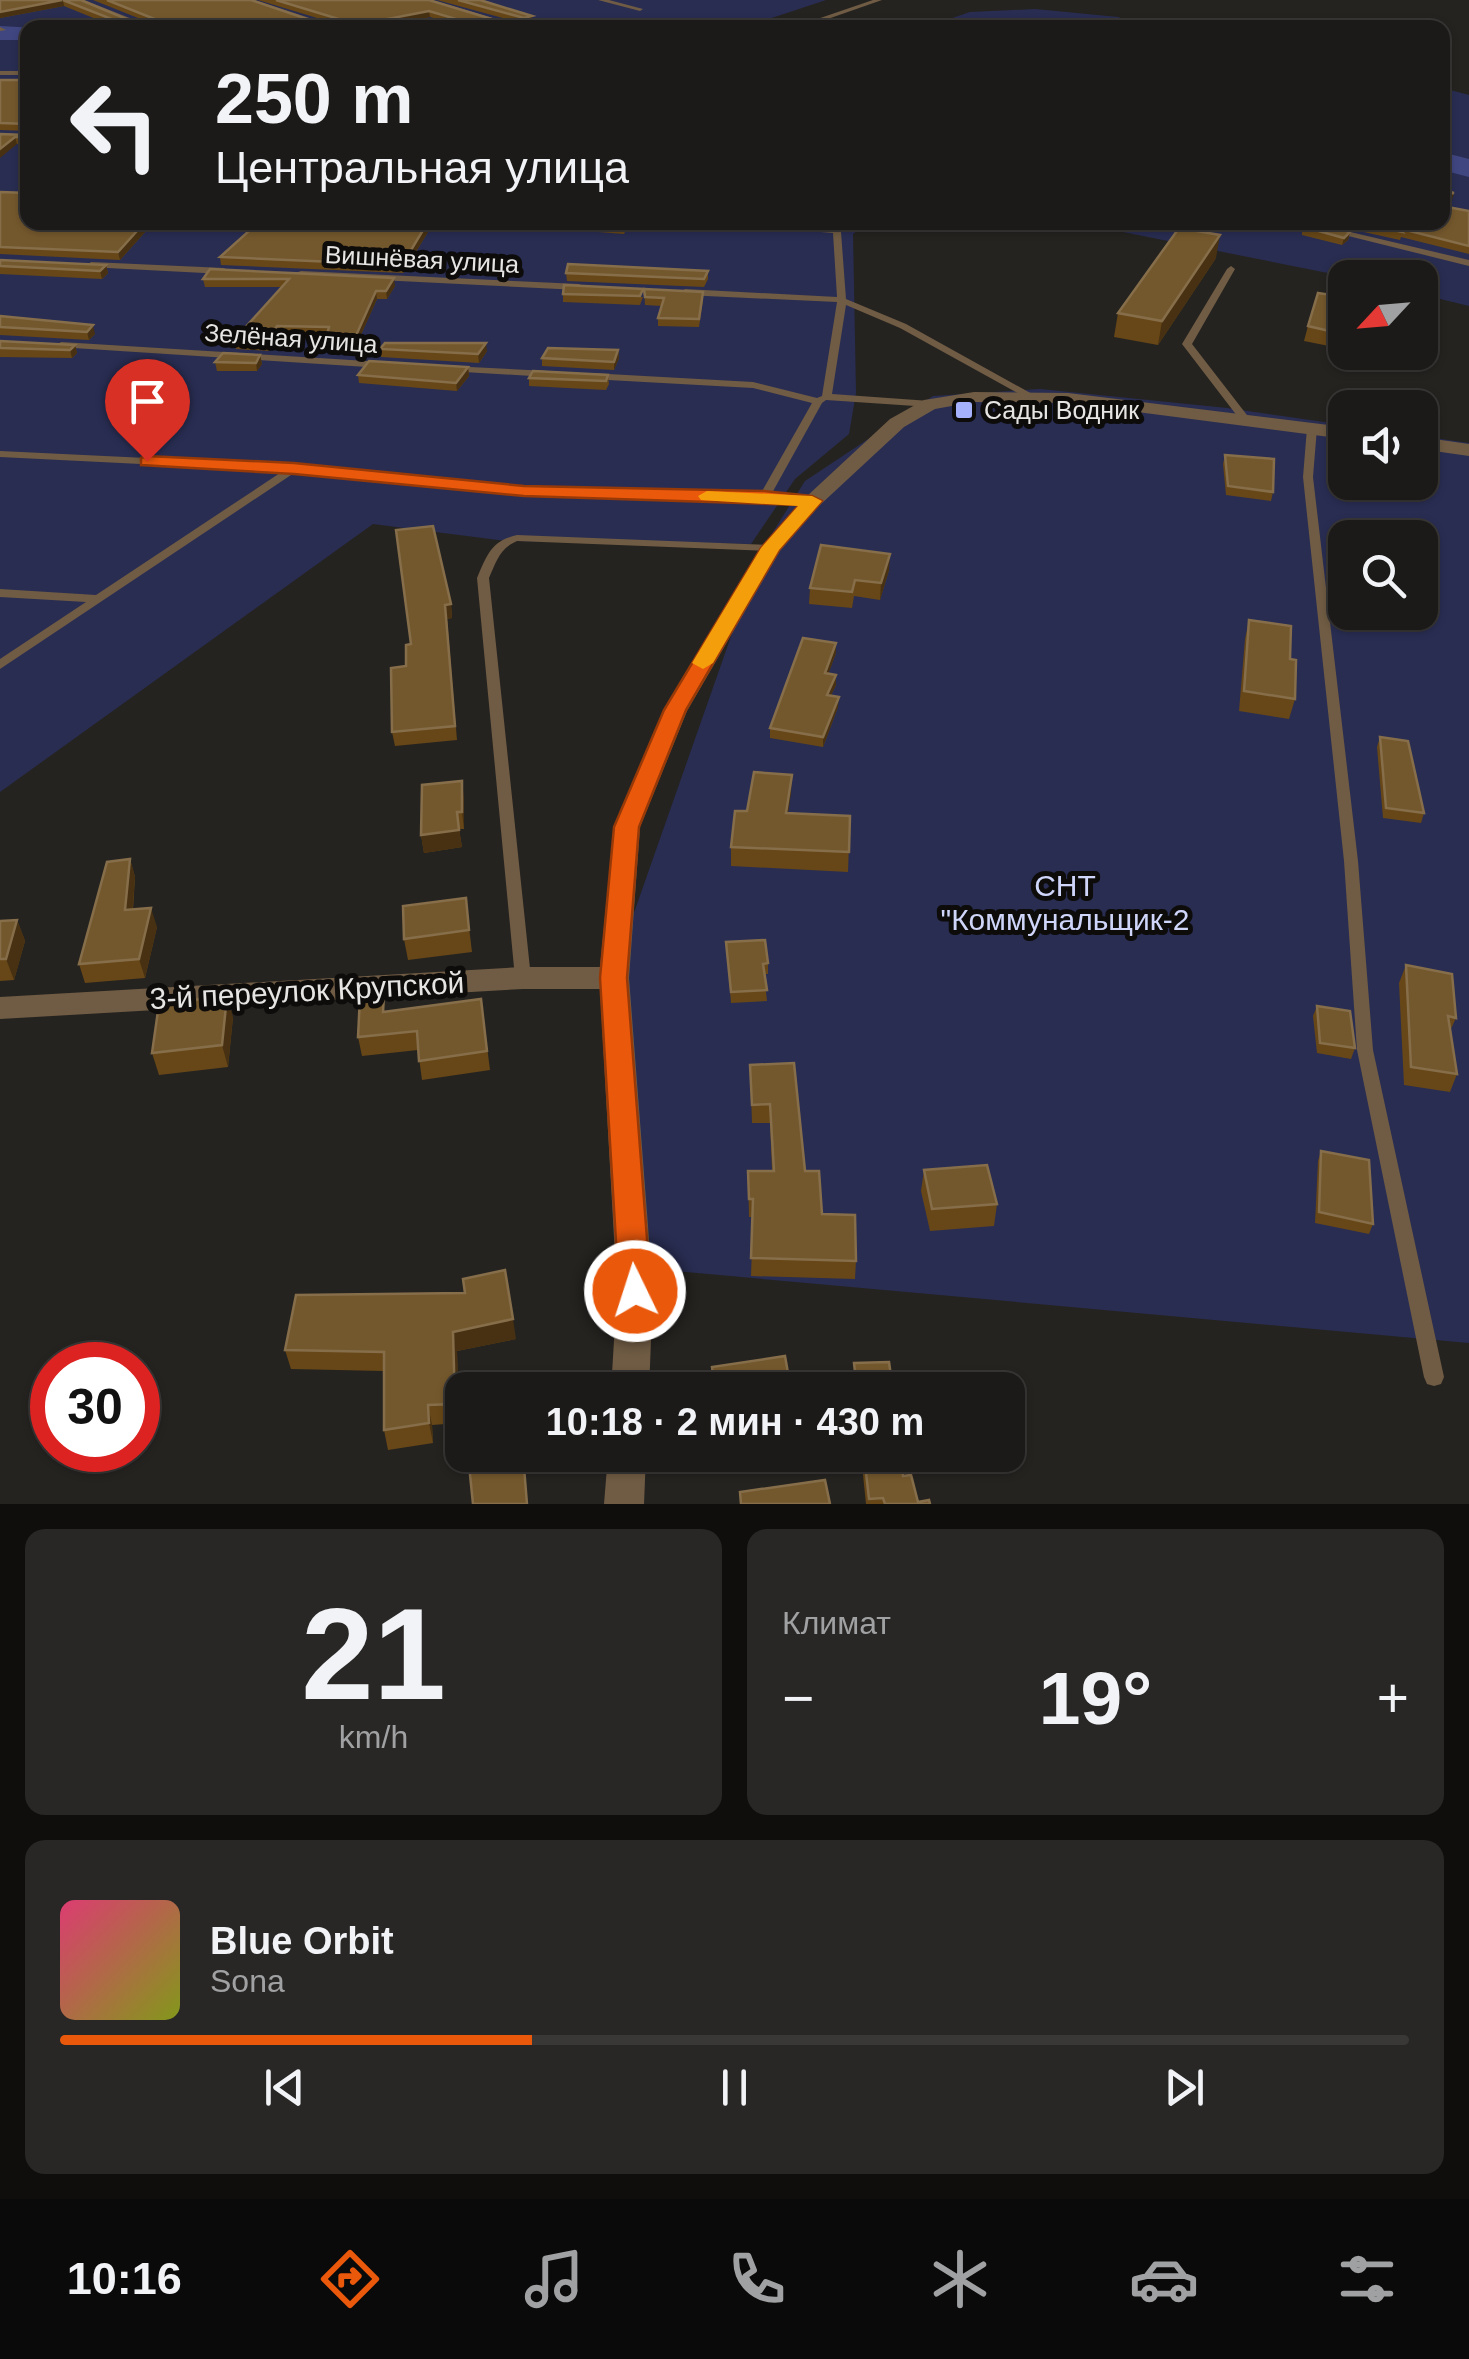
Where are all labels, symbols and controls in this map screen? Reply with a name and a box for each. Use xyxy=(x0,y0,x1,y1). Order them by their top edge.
icon: left xyxy=(50,60,180,190)
text: 250 m xyxy=(215,60,413,138)
text: Центральная улица xyxy=(215,142,629,193)
street label: Вишнёвая улица xyxy=(324,240,520,278)
north arrow xyxy=(1328,260,1438,370)
map controls xyxy=(1328,260,1438,630)
street label: Зелёная улица xyxy=(203,318,379,358)
pin xyxy=(105,359,190,462)
icon: arrive xyxy=(120,374,175,429)
button: sound xyxy=(1328,390,1438,500)
place label: Сады Водник xyxy=(984,396,1140,424)
marker: Сады Водник xyxy=(953,399,975,421)
button: search xyxy=(1328,520,1438,630)
park label: СНТ "Коммунальщик-2 xyxy=(940,869,1190,936)
street label: 3-й переулок Крупской xyxy=(149,966,465,1015)
position arrow xyxy=(583,1239,687,1343)
speed limit sign: 30 xyxy=(30,1342,160,1472)
text: 10:18 · 2 мин · 430 m xyxy=(546,1401,924,1443)
text: 21 xyxy=(301,1581,446,1727)
text: Климат xyxy=(782,1605,891,1641)
text: 19° xyxy=(1039,1656,1152,1740)
text: − xyxy=(782,1667,814,1729)
text: + xyxy=(1377,1667,1409,1729)
text: km/h xyxy=(339,1719,408,1755)
text: Blue Orbit xyxy=(210,1920,394,1962)
text: Sona xyxy=(210,1963,285,1999)
icon: previous xyxy=(257,2060,312,2115)
icon: pause xyxy=(707,2060,762,2115)
icon: next xyxy=(1157,2060,1212,2115)
icon: directions xyxy=(315,2244,385,2314)
icon: music xyxy=(519,2244,589,2314)
icon: phone xyxy=(722,2244,792,2314)
icon: climate xyxy=(925,2244,995,2314)
icon: car xyxy=(1129,2244,1199,2314)
icon: filters xyxy=(1332,2244,1402,2314)
text: 10:16 xyxy=(67,2253,182,2304)

